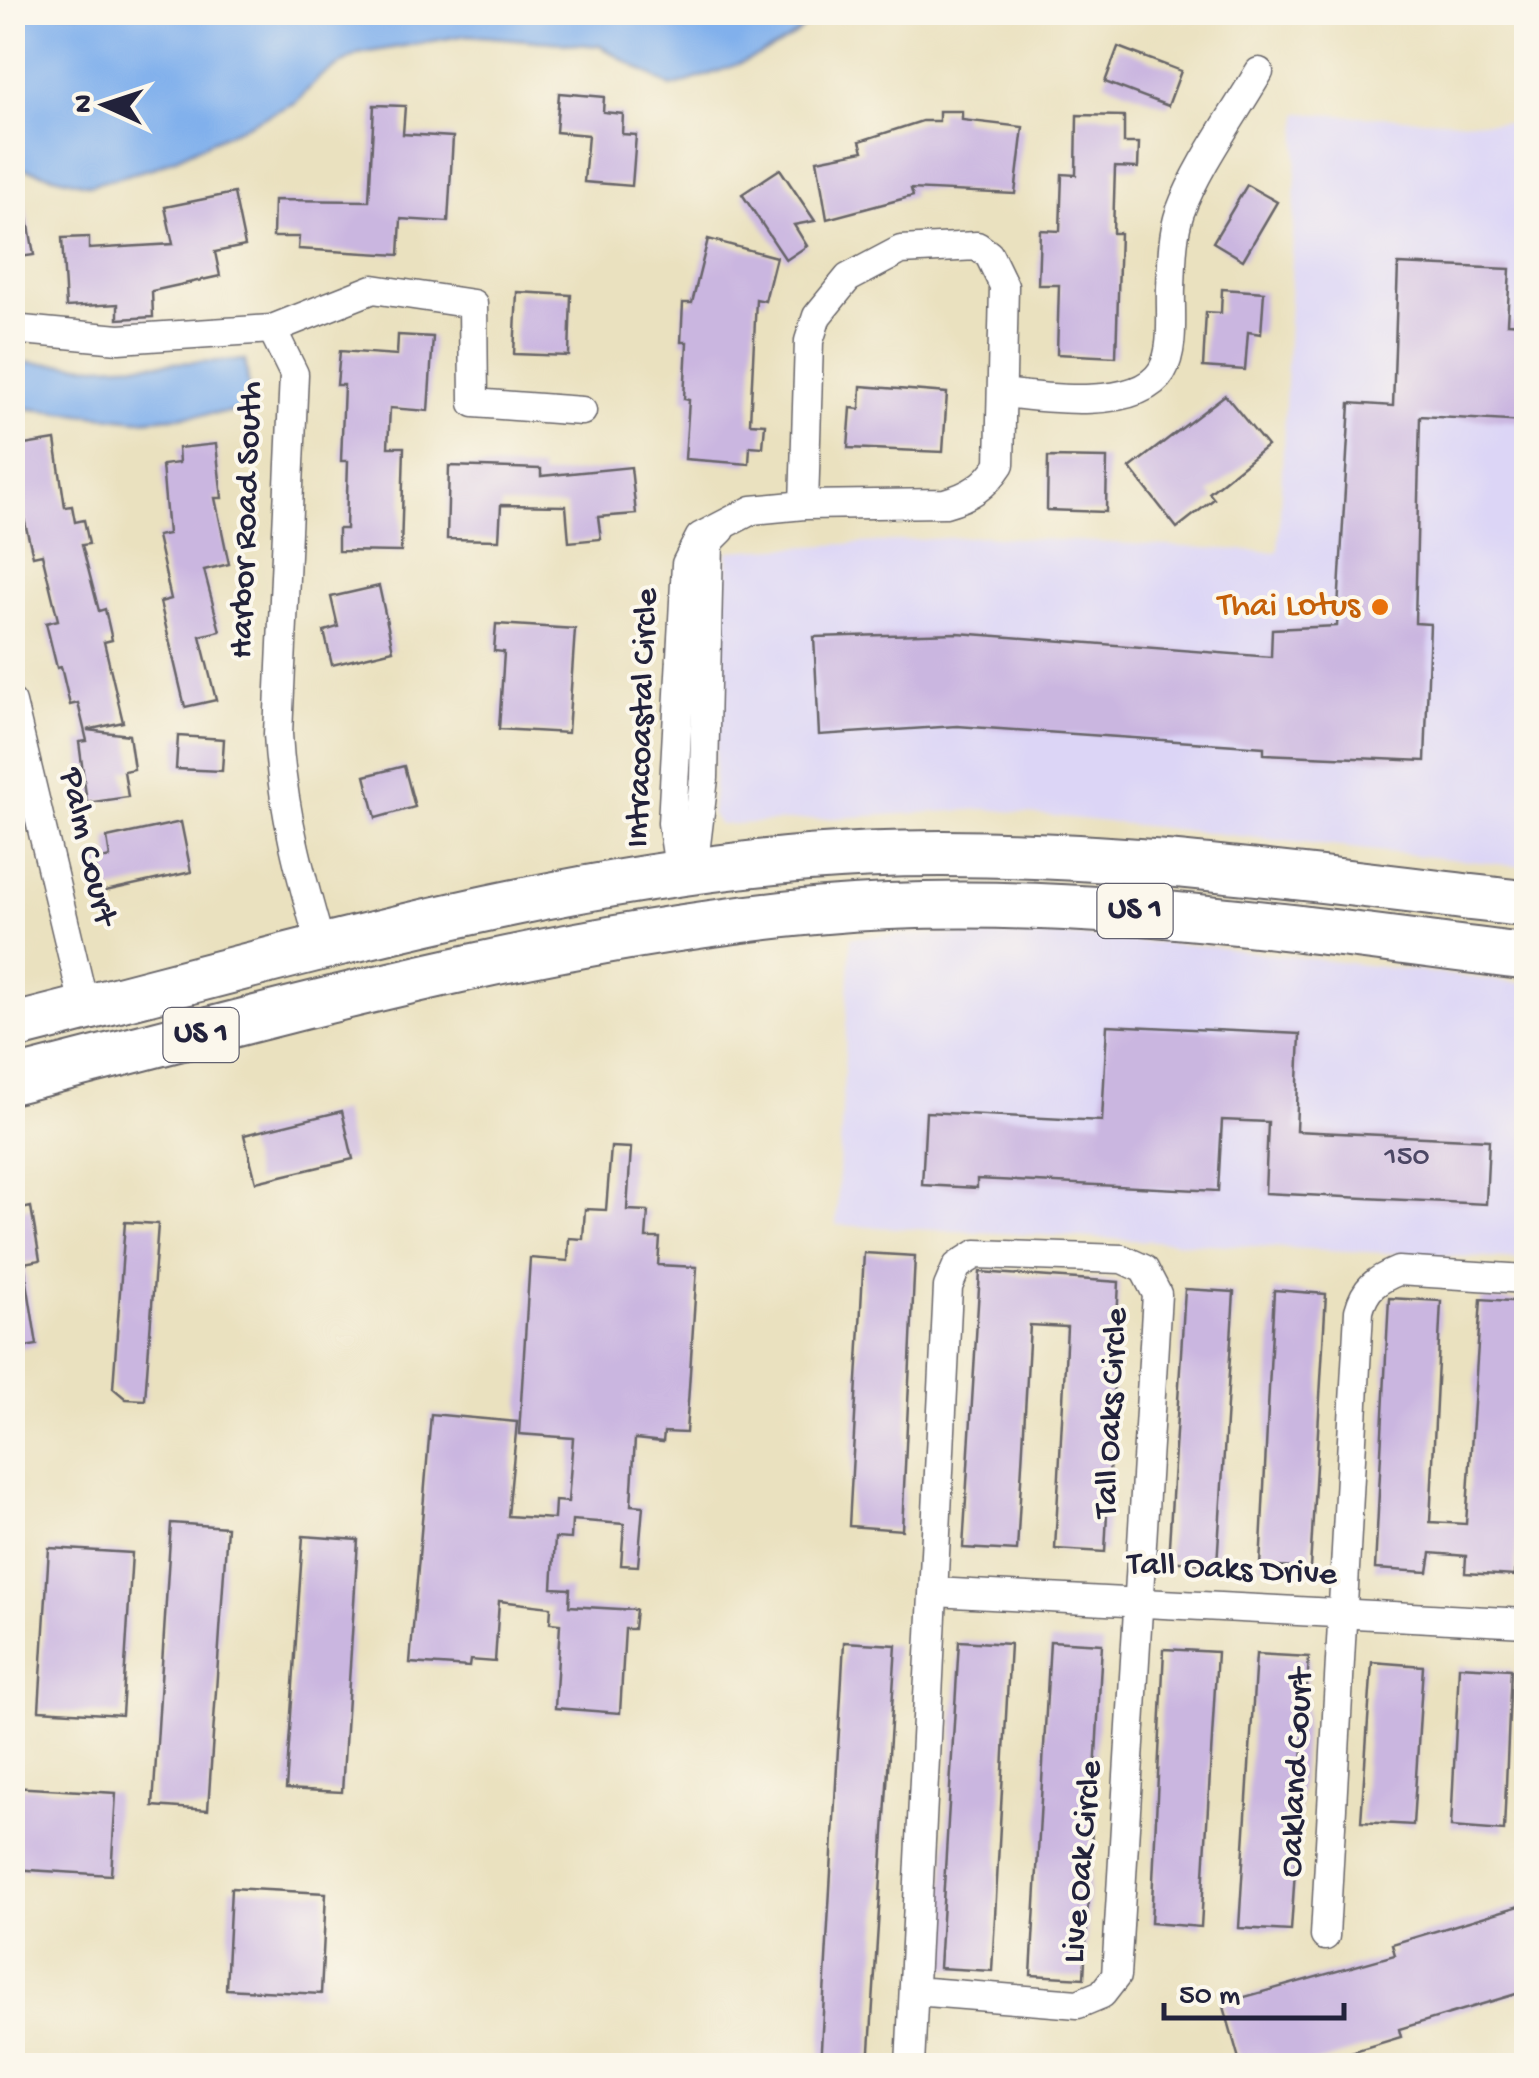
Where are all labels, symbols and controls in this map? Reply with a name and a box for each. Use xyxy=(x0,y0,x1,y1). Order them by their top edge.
north arrow xyxy=(55,55,155,155)
text: N xyxy=(68,94,101,114)
street label: Harbor Road South xyxy=(223,380,273,660)
street label: Intracoastal Circle xyxy=(619,587,669,849)
place label: Thai Lotus xyxy=(1216,587,1361,628)
marker: Thai Lotus xyxy=(1369,596,1391,618)
street label: Palm Court xyxy=(48,764,125,932)
road number: US 1 xyxy=(1098,884,1172,938)
road number: US 1 xyxy=(164,1008,238,1062)
house number: 150 xyxy=(1384,1141,1429,1176)
street label: Tall Oaks Circle xyxy=(1087,1306,1139,1521)
street label: Tall Oaks Drive xyxy=(1124,1545,1339,1597)
street label: Oakland Court xyxy=(1272,1665,1324,1878)
street label: Live Oak Circle xyxy=(1055,1758,1113,1965)
scale bar xyxy=(1164,1958,1344,2020)
text: 50 m xyxy=(1179,1980,1240,2015)

